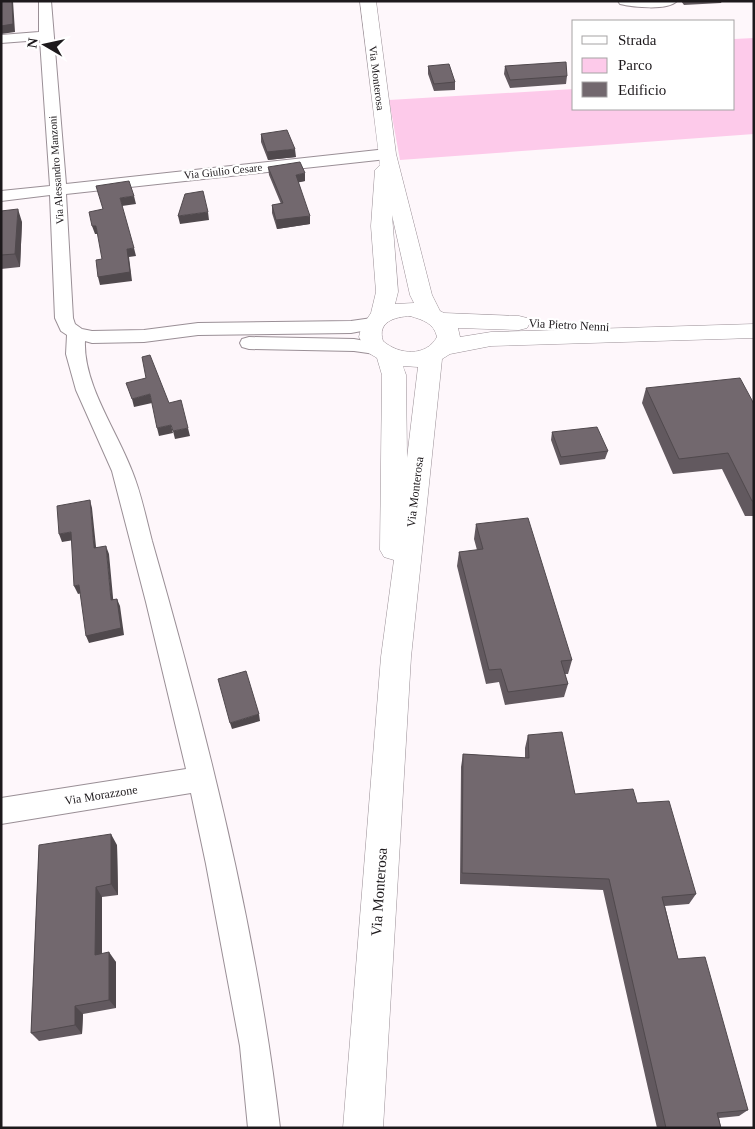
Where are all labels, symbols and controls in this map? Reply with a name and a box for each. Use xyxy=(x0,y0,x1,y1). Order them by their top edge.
north arrow xyxy=(20,20,70,70)
legend xyxy=(572,20,735,110)
text: Strada xyxy=(618,32,657,48)
text: N xyxy=(24,37,41,49)
street label: Via Monterosa xyxy=(367,45,387,111)
text: Parco xyxy=(618,57,652,73)
text: Edificio xyxy=(618,82,666,98)
street label: Via Alessandro Manzoni xyxy=(46,115,66,225)
street label: Via Giulio Cesare xyxy=(183,161,263,181)
street label: Via Pietro Nenni xyxy=(528,316,610,334)
street label: Via Monterosa xyxy=(404,455,426,528)
street label: Via Morazzone xyxy=(64,782,138,808)
street label: Via Monterosa xyxy=(368,847,390,937)

